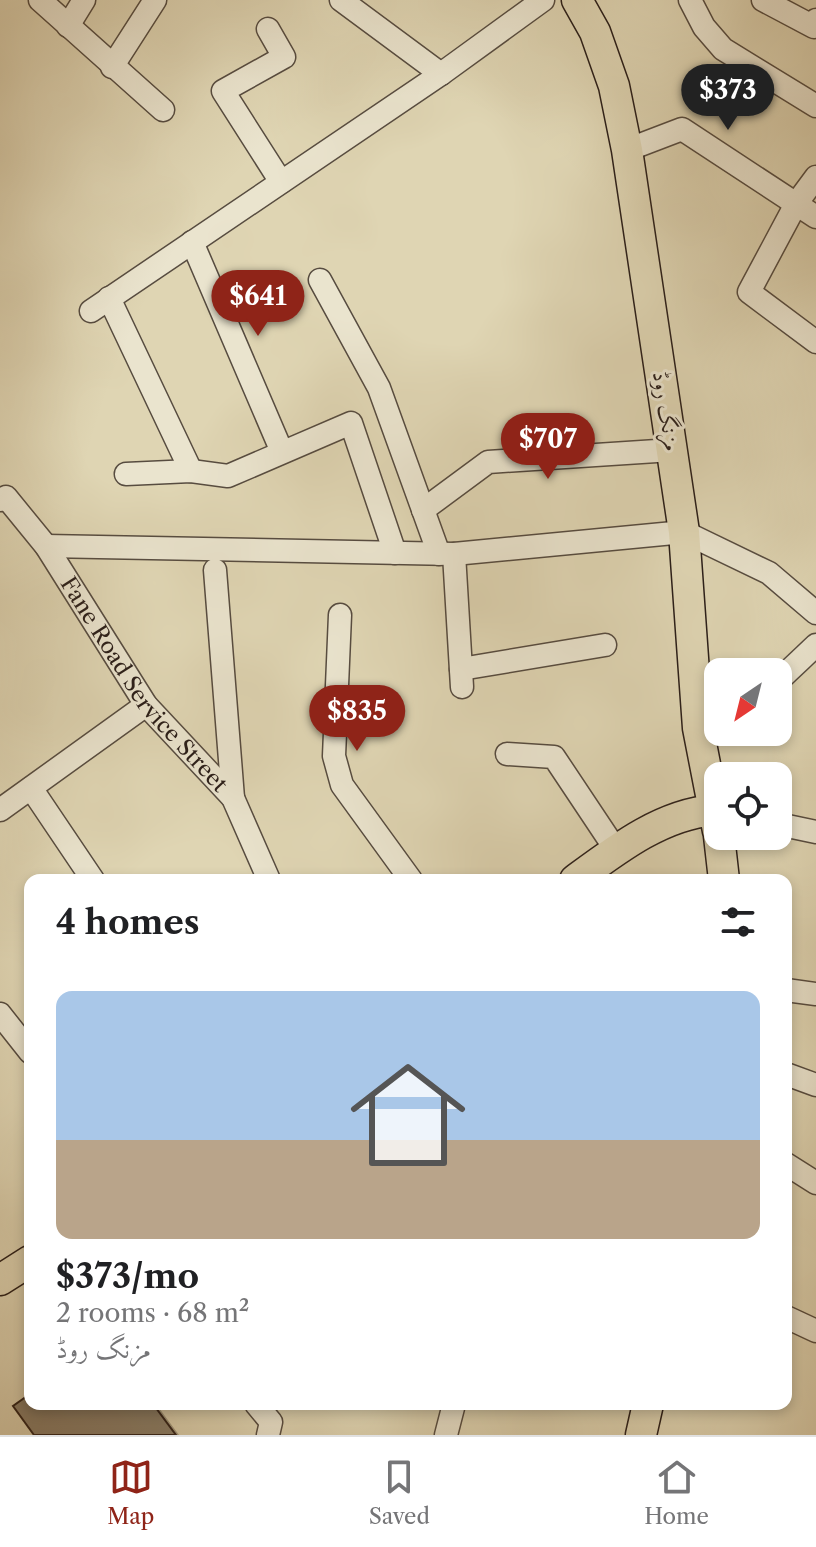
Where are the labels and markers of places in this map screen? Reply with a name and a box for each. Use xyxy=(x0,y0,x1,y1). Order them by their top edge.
pin: $373 xyxy=(681,64,775,132)
pin: $641 xyxy=(211,270,305,338)
pin: $707 xyxy=(501,413,595,481)
pin: $835 xyxy=(310,685,404,753)

